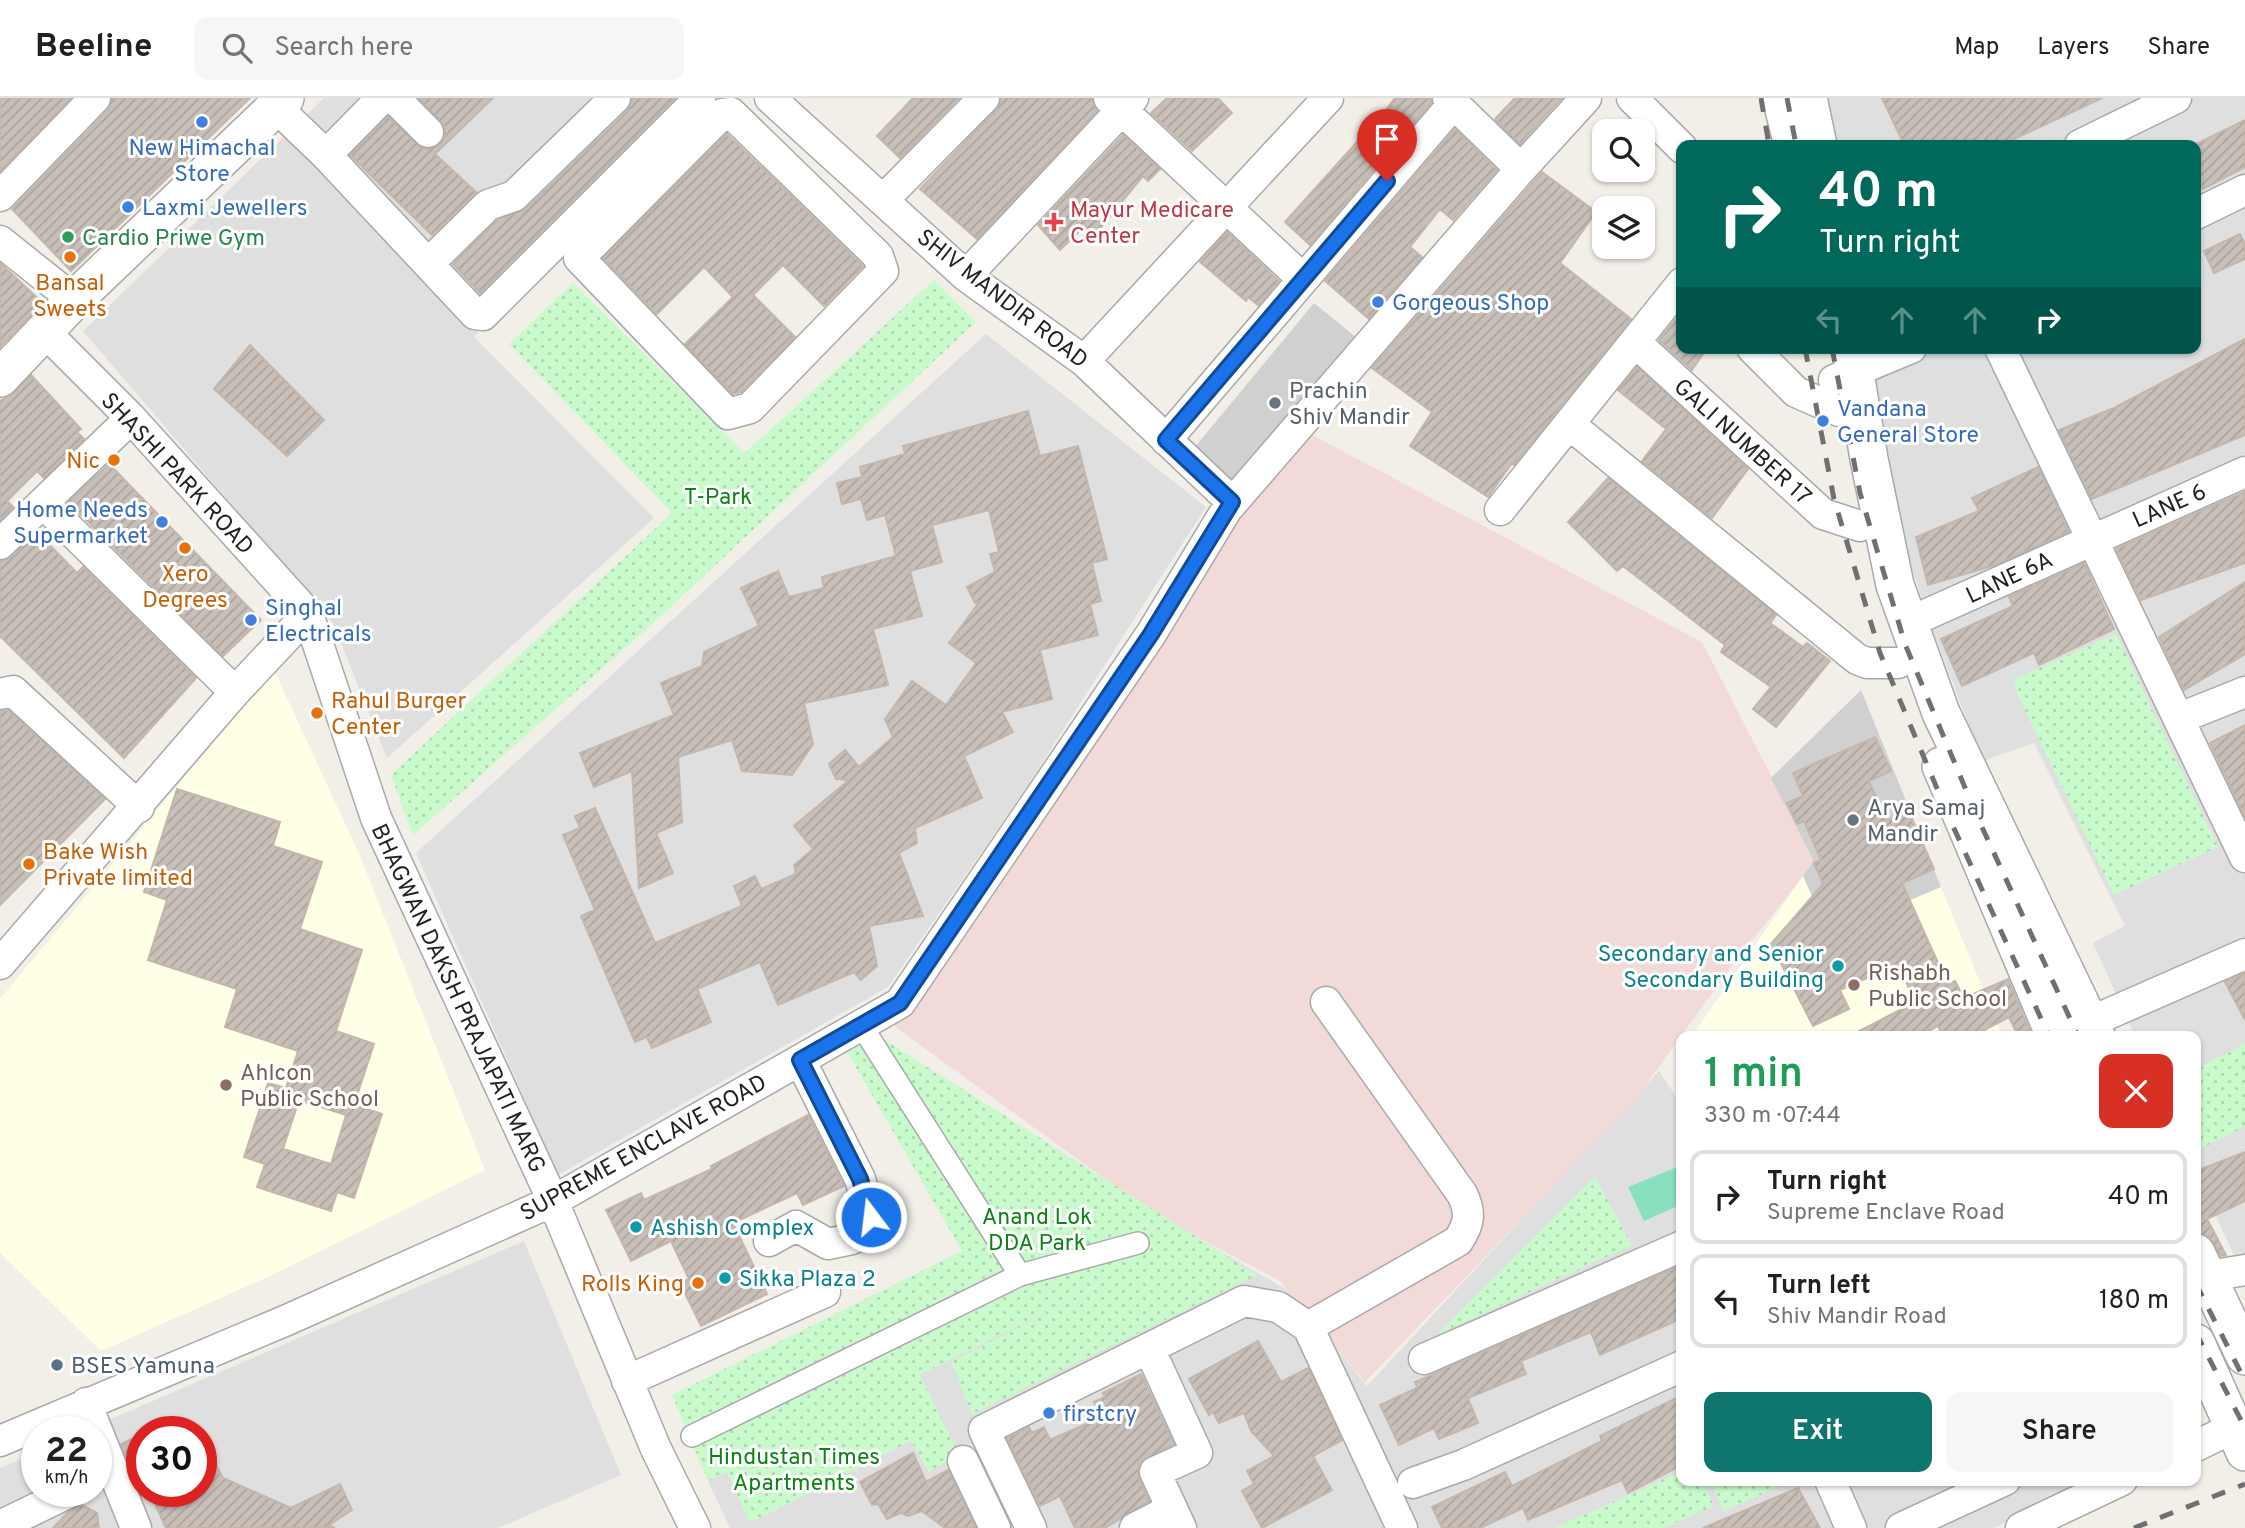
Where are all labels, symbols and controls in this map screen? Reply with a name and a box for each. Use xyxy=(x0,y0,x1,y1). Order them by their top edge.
search box xyxy=(194,17,684,80)
text: Beeline xyxy=(35,27,152,69)
icon: search xyxy=(218,29,256,67)
text: Search here xyxy=(274,32,413,65)
text: Map xyxy=(1954,33,1999,63)
text: Layers xyxy=(2037,33,2109,63)
text: Share xyxy=(2147,33,2210,63)
pin xyxy=(1357,109,1417,181)
marker: New Himachal Store xyxy=(194,114,210,130)
map controls xyxy=(1592,119,1655,259)
button: search xyxy=(1592,119,1655,182)
icon: arrive xyxy=(1368,120,1406,158)
place label: New Himachal Store xyxy=(129,135,276,190)
text: 40 m xyxy=(1819,163,1938,225)
icon: right xyxy=(1704,168,1795,259)
place label: Laxmi Jewellers xyxy=(142,195,308,224)
button: layers xyxy=(1592,196,1655,259)
place label: Mayur Medicare Center xyxy=(1070,197,1234,252)
marker: Laxmi Jewellers xyxy=(120,199,136,215)
marker: Mayur Medicare Center xyxy=(1044,212,1064,232)
street label: SHIV MANDIR ROAD xyxy=(910,224,1093,376)
text: Turn right xyxy=(1819,224,1961,264)
place label: Cardio Priwe Gym xyxy=(82,225,265,254)
marker: Cardio Priwe Gym xyxy=(60,229,76,245)
marker: Bansal Sweets xyxy=(62,249,78,265)
place label: Bansal Sweets xyxy=(33,270,107,325)
place label: Gorgeous Shop xyxy=(1392,290,1549,319)
marker: Gorgeous Shop xyxy=(1370,294,1386,310)
icon: left xyxy=(1810,301,1848,339)
icon: ahead xyxy=(1883,301,1921,339)
icon: ahead xyxy=(1956,301,1994,339)
icon: right xyxy=(2029,301,2067,339)
street label: GALI NUMBER 17 xyxy=(1666,373,1816,512)
place label: Prachin Shiv Mandir xyxy=(1289,378,1410,433)
street label: SHASHI PARK ROAD xyxy=(94,388,259,562)
marker: Prachin Shiv Mandir xyxy=(1267,395,1283,411)
place label: Vandana General Store xyxy=(1837,396,1979,451)
marker: Vandana General Store xyxy=(1815,413,1831,429)
place label: Nic xyxy=(66,448,100,477)
marker: Nic xyxy=(106,452,122,468)
street label: LANE 6 xyxy=(2129,478,2211,536)
park label: T-Park xyxy=(684,484,752,513)
place label: Home Needs Supermarket xyxy=(13,497,148,552)
marker: Home Needs Supermarket xyxy=(154,514,170,530)
marker: Xero Degrees xyxy=(177,540,193,556)
street label: LANE 6A xyxy=(1962,547,2058,612)
place label: Xero Degrees xyxy=(142,561,228,616)
place label: Singhal Electricals xyxy=(265,595,372,650)
marker: Singhal Electricals xyxy=(243,612,259,628)
place label: Rahul Burger Center xyxy=(331,688,466,743)
marker: Rahul Burger Center xyxy=(309,705,325,721)
place label: Arya Samaj Mandir xyxy=(1867,795,1985,850)
marker: Arya Samaj Mandir xyxy=(1845,812,1861,828)
street label: BHAGWAN DAKSH PRAJAPATI MARG xyxy=(363,820,551,1178)
place label: Bake Wish Private limited xyxy=(43,839,193,894)
marker: Bake Wish Private limited xyxy=(21,856,37,872)
place label: Secondary and Senior Secondary Building xyxy=(1598,941,1824,996)
marker: Secondary and Senior Secondary Building xyxy=(1830,958,1846,974)
place label: Rishabh Public School xyxy=(1868,960,2007,1015)
marker: Rishabh Public School xyxy=(1846,977,1862,993)
text: 1 min xyxy=(1704,1049,1803,1102)
button: close xyxy=(2099,1054,2173,1128)
place label: Ahlcon Public School xyxy=(240,1060,379,1115)
street label: SUPREME ENCLAVE ROAD xyxy=(516,1069,773,1229)
marker: Ahlcon Public School xyxy=(218,1077,234,1093)
text: 330 m · 07:44 xyxy=(1704,1102,1841,1131)
text: Turn right xyxy=(1767,1166,1887,1199)
icon: right xyxy=(1708,1178,1746,1216)
position arrow xyxy=(834,1180,908,1254)
text: 40 m xyxy=(2108,1181,2169,1214)
text: Supreme Enclave Road xyxy=(1767,1199,2005,1228)
park label: Anand Lok DDA Park xyxy=(982,1204,1092,1259)
place label: Ashish Complex xyxy=(650,1215,814,1244)
marker: Ashish Complex xyxy=(628,1219,644,1235)
place label: Sikka Plaza 2 xyxy=(739,1266,876,1295)
marker: Sikka Plaza 2 xyxy=(717,1270,733,1286)
text: Turn left xyxy=(1767,1270,1871,1303)
place label: Rolls King xyxy=(581,1271,684,1300)
marker: Rolls King xyxy=(690,1275,706,1291)
icon: left xyxy=(1708,1282,1746,1320)
text: 180 m xyxy=(2099,1285,2169,1318)
text: Shiv Mandir Road xyxy=(1767,1303,1947,1332)
place label: BSES Yamuna xyxy=(71,1353,215,1382)
marker: BSES Yamuna xyxy=(49,1357,65,1373)
button: Exit xyxy=(1704,1392,1932,1472)
button: Share xyxy=(1946,1392,2173,1472)
place label: firstcry xyxy=(1063,1401,1137,1430)
marker: firstcry xyxy=(1041,1405,1057,1421)
speed limit sign: 30 xyxy=(126,1416,217,1507)
text: 22 xyxy=(45,1430,88,1474)
park label: Hindustan Times Apartments xyxy=(708,1444,880,1499)
text: km/h xyxy=(45,1467,88,1490)

